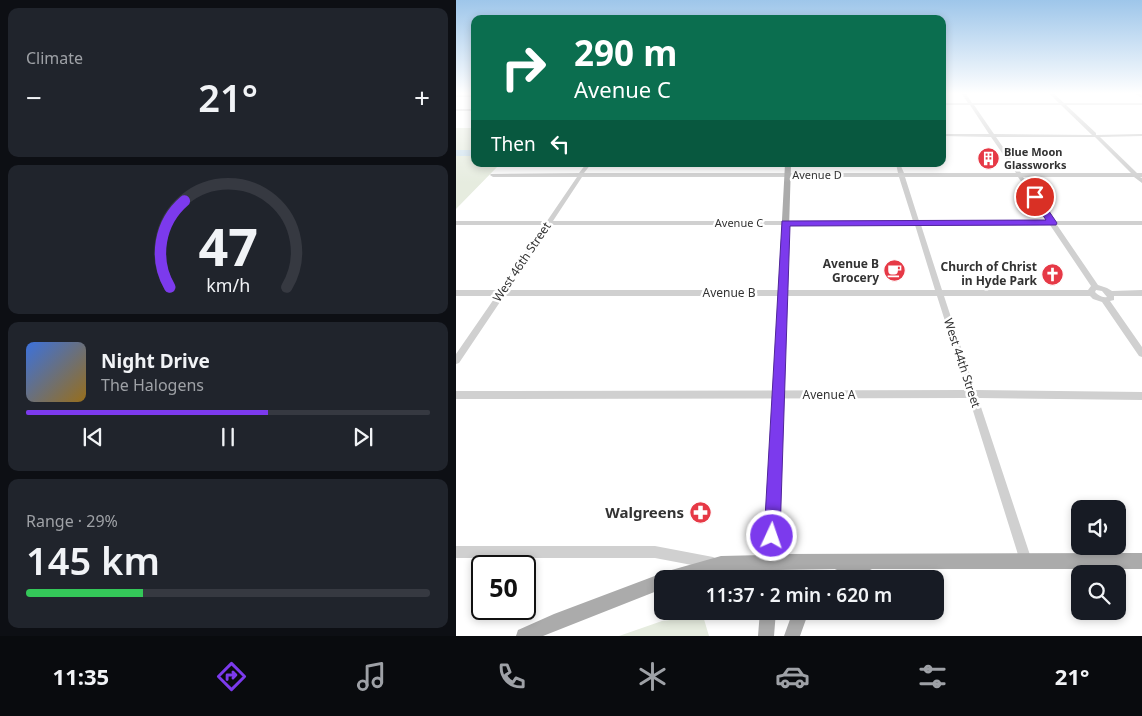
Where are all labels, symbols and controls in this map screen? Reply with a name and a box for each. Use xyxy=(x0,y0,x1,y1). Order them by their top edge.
text: 290 m xyxy=(574,29,677,76)
icon: right xyxy=(491,35,556,100)
text: Climate xyxy=(26,47,83,69)
text: 21° xyxy=(198,71,258,123)
text: Avenue C xyxy=(574,74,671,104)
text: − xyxy=(26,78,42,116)
text: + xyxy=(414,78,430,116)
icon: left xyxy=(546,130,574,158)
text: Then xyxy=(491,131,536,157)
place label: Blue Moon Glassworks xyxy=(1004,144,1067,172)
building icon: Blue Moon Glassworks xyxy=(976,146,1000,170)
street label: Avenue D xyxy=(792,167,842,182)
pin xyxy=(1014,176,1056,218)
icon: arrive xyxy=(1021,183,1049,211)
text: 47 xyxy=(198,210,258,281)
street label: Avenue C xyxy=(715,215,763,230)
street label: West 46th Street xyxy=(489,218,555,305)
place label: Avenue B Grocery xyxy=(823,255,879,286)
place label: Church of Christ in Hyde Park xyxy=(941,258,1038,289)
cafe icon: Avenue B Grocery xyxy=(883,259,907,283)
church icon: Church of Christ in Hyde Park xyxy=(1041,262,1065,286)
text: km/h xyxy=(206,273,250,297)
street label: Avenue B xyxy=(702,284,756,301)
street label: West 44th Street xyxy=(940,316,985,410)
text: Night Drive xyxy=(101,348,210,374)
text: The Halogens xyxy=(101,374,204,396)
street label: Avenue A xyxy=(803,386,856,403)
icon: previous xyxy=(79,423,107,451)
icon: pause xyxy=(214,423,242,451)
icon: next xyxy=(349,423,377,451)
map controls xyxy=(1071,500,1126,620)
button: sound xyxy=(1071,500,1126,555)
pharmacy icon: Walgreens xyxy=(688,501,712,525)
place label: Walgreens xyxy=(605,502,684,522)
position arrow xyxy=(745,509,797,561)
text: Range · 29% xyxy=(26,510,118,532)
text: 145 km xyxy=(26,534,160,586)
speed limit sign: 50 xyxy=(471,555,536,620)
button: search xyxy=(1071,565,1126,620)
text: 11:37 · 2 min · 620 m xyxy=(706,582,892,608)
icon: directions xyxy=(214,659,249,694)
icon: music xyxy=(354,659,389,694)
icon: phone xyxy=(494,659,529,694)
icon: climate xyxy=(635,659,670,694)
icon: car xyxy=(775,659,810,694)
icon: filters xyxy=(915,659,950,694)
text: 11:35 xyxy=(53,661,109,691)
text: 21° xyxy=(1055,661,1089,691)

